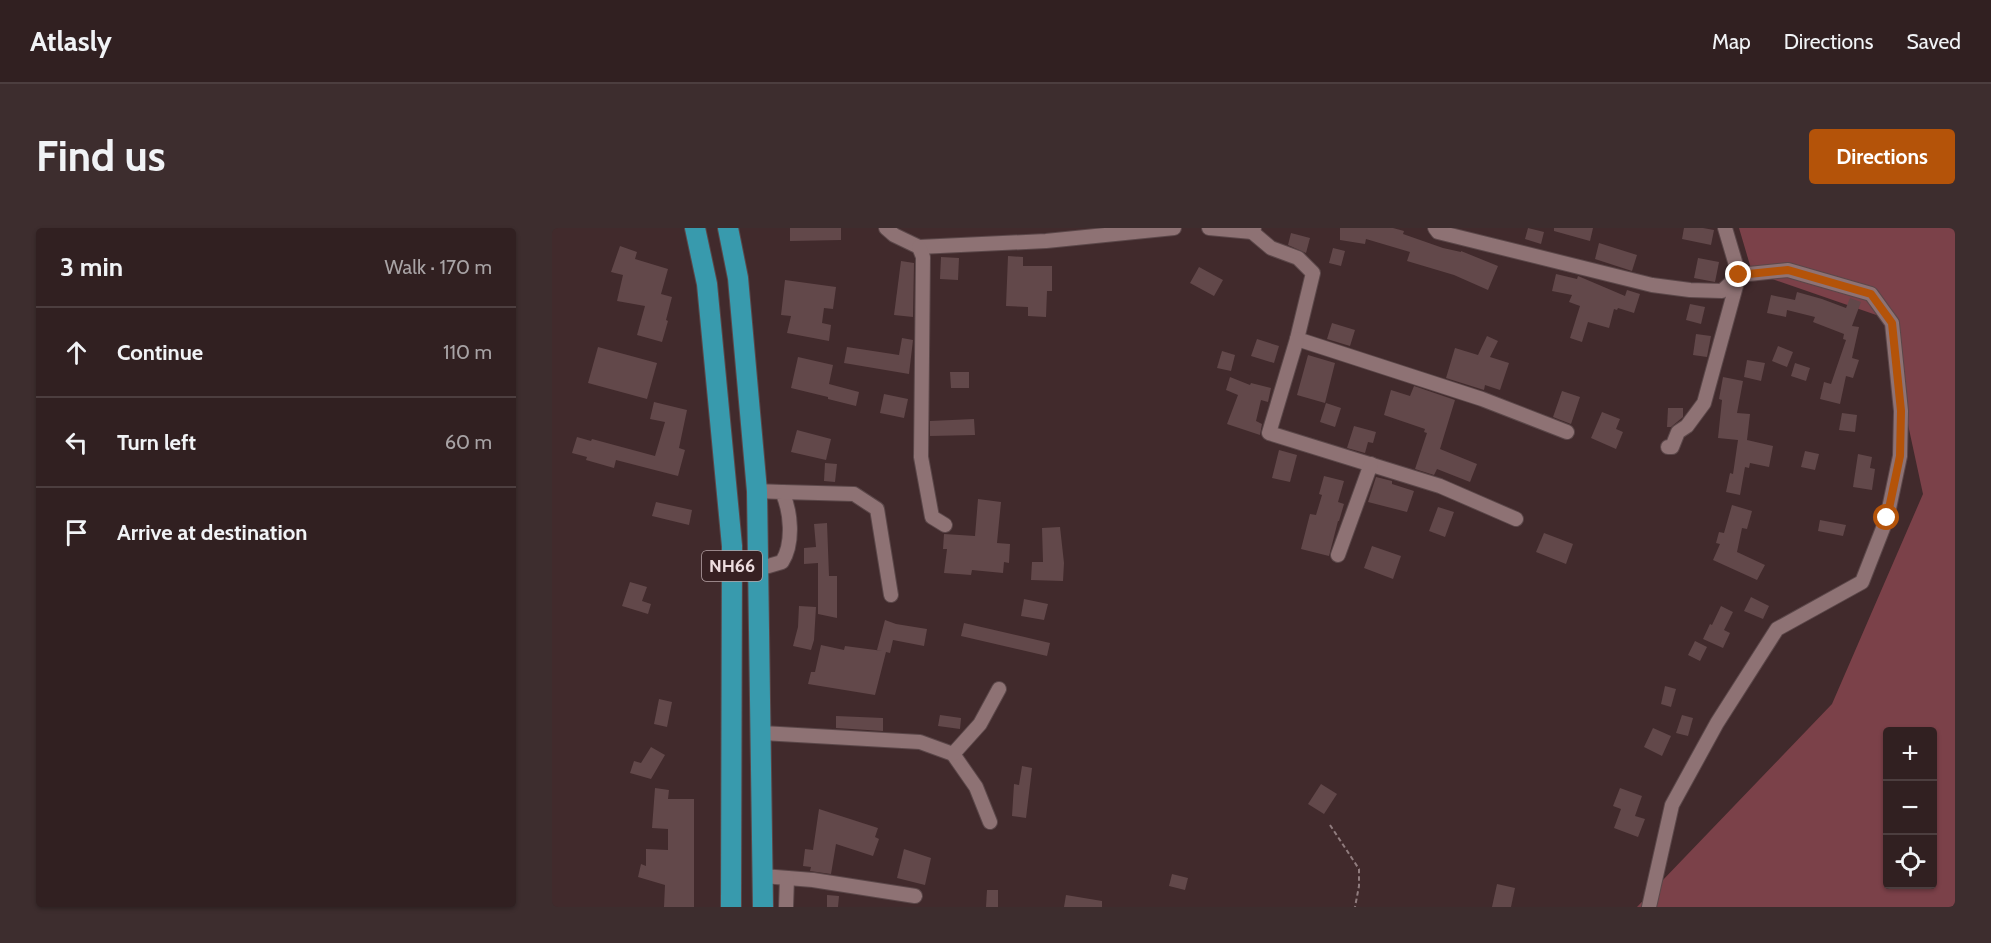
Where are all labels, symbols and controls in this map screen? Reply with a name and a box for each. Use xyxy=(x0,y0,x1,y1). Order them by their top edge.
text: Atlasly xyxy=(30,24,112,58)
text: Map xyxy=(1712,29,1751,54)
text: Directions xyxy=(1784,29,1873,54)
text: Saved xyxy=(1906,29,1961,54)
button: Directions xyxy=(1809,129,1955,184)
text: Find us xyxy=(36,130,165,182)
text: 3 min xyxy=(60,251,123,283)
text: Walk · 170 m xyxy=(384,255,492,279)
route end xyxy=(1725,261,1751,287)
icon: ahead xyxy=(60,336,93,369)
text: Continue xyxy=(117,339,203,366)
text: 110 m xyxy=(443,340,492,364)
icon: left xyxy=(60,426,93,459)
text: Turn left xyxy=(117,429,196,456)
text: 60 m xyxy=(445,430,492,454)
route start xyxy=(1873,504,1899,530)
icon: arrive xyxy=(60,516,93,549)
text: Arrive at destination xyxy=(117,519,307,546)
road number: NH66 xyxy=(702,551,762,581)
map controls xyxy=(1883,727,1937,889)
button: + xyxy=(1883,727,1937,781)
button: − xyxy=(1883,781,1937,835)
button: locate xyxy=(1883,835,1937,889)

